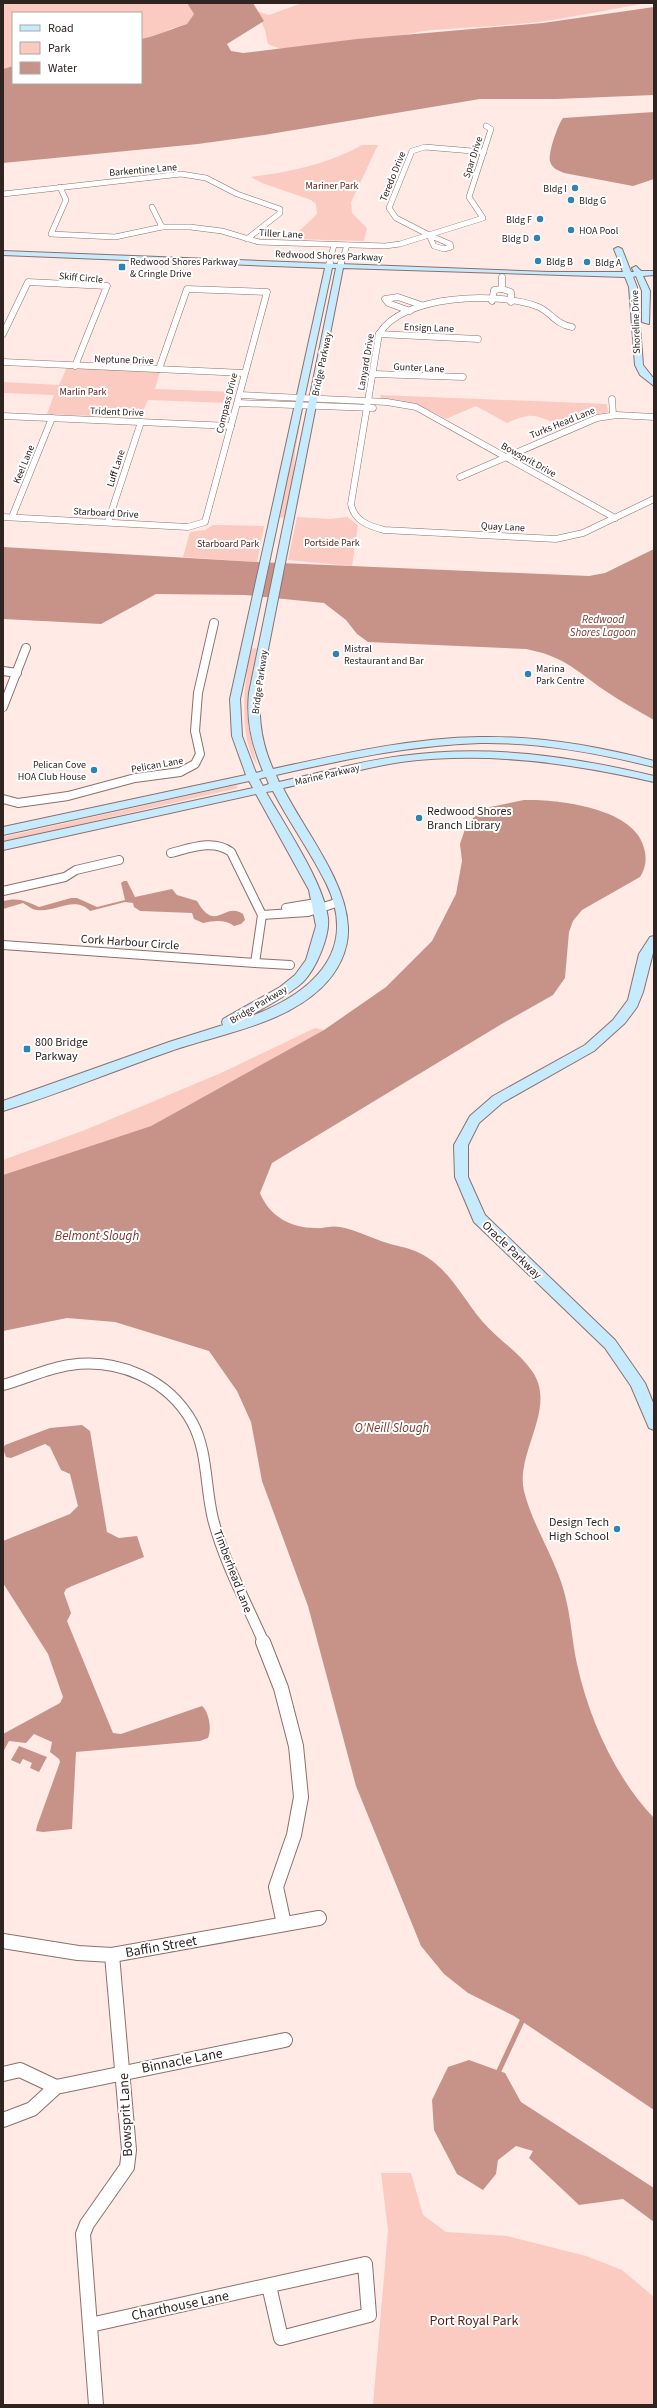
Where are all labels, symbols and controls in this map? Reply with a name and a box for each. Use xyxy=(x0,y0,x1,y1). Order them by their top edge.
legend xyxy=(12,12,142,84)
text: Road xyxy=(48,20,74,37)
text: Park xyxy=(48,40,70,57)
text: Water xyxy=(48,60,78,77)
street label: Spar Drive xyxy=(460,135,486,180)
street label: Teredo Drive xyxy=(377,149,409,203)
street label: Barkentine Lane xyxy=(109,160,178,180)
park label: Mariner Park xyxy=(306,179,358,193)
place label: Bldg I xyxy=(543,182,567,196)
marker: Bldg I xyxy=(570,183,580,193)
place label: Bldg G xyxy=(579,194,606,208)
marker: Bldg G xyxy=(566,195,576,205)
place label: Bldg F xyxy=(506,213,532,227)
marker: Bldg F xyxy=(535,214,545,224)
place label: HOA Pool xyxy=(579,224,619,238)
marker: HOA Pool xyxy=(566,225,576,235)
street label: Tiller Lane xyxy=(259,226,303,242)
place label: Bldg D xyxy=(502,232,529,246)
marker: Bldg D xyxy=(532,233,542,243)
street label: Redwood Shores Parkway xyxy=(275,247,383,265)
place label: Redwood Shores Parkway & Cringle Drive xyxy=(130,255,238,281)
place label: Bldg B xyxy=(546,255,573,269)
marker: Bldg B xyxy=(533,256,543,266)
place label: Bldg A xyxy=(595,256,622,270)
marker: Bldg A xyxy=(582,257,592,267)
marker: Redwood Shores Parkway & Cringle Drive xyxy=(117,262,127,272)
street label: Skiff Circle xyxy=(58,269,104,287)
street label: Shoreline Drive xyxy=(628,290,644,354)
street label: Ensign Lane xyxy=(404,320,454,336)
street label: Bridge Parkway xyxy=(308,331,336,397)
street label: Lanyard Drive xyxy=(354,333,378,392)
street label: Neptune Drive xyxy=(94,352,154,368)
street label: Gunter Lane xyxy=(393,360,445,376)
street label: Compass Drive xyxy=(213,371,241,435)
park label: Marlin Park xyxy=(60,385,107,399)
street label: Turks Head Lane xyxy=(528,403,597,442)
street label: Trident Drive xyxy=(90,404,144,420)
street label: Bowsprit Drive xyxy=(498,439,559,481)
street label: Keel Lane xyxy=(10,443,38,486)
street label: Luff Lane xyxy=(103,448,129,489)
street label: Starboard Drive xyxy=(73,504,139,522)
street label: Quay Lane xyxy=(481,519,525,535)
park label: Portside Park xyxy=(304,536,360,550)
park label: Starboard Park xyxy=(197,537,259,551)
water label: Redwood Shores Lagoon xyxy=(570,612,636,640)
place label: Mistral Restaurant and Bar xyxy=(344,642,424,668)
street label: Bridge Parkway xyxy=(249,649,271,715)
marker: Mistral Restaurant and Bar xyxy=(331,649,341,659)
place label: Marina Park Centre xyxy=(536,662,585,688)
marker: Marina Park Centre xyxy=(523,669,533,679)
street label: Pelican Lane xyxy=(130,754,184,776)
place label: Pelican Cove HOA Club House xyxy=(18,758,86,784)
street label: Marine Parkway xyxy=(293,761,361,789)
marker: Pelican Cove HOA Club House xyxy=(89,765,99,775)
place label: Redwood Shores Branch Library xyxy=(427,803,511,834)
marker: Redwood Shores Branch Library xyxy=(414,813,424,823)
street label: Cork Harbour Circle xyxy=(80,931,180,954)
street label: Bridge Parkway xyxy=(227,982,290,1028)
place label: 800 Bridge Parkway xyxy=(35,1034,88,1065)
marker: 800 Bridge Parkway xyxy=(22,1044,32,1054)
street label: Oracle Parkway xyxy=(478,1217,546,1284)
water label: Belmont Slough xyxy=(55,1227,139,1245)
water label: O'Neill Slough xyxy=(355,1419,430,1437)
place label: Design Tech High School xyxy=(549,1514,609,1545)
marker: Design Tech High School xyxy=(612,1524,622,1534)
street label: Timberhead Lane xyxy=(209,1527,256,1615)
street label: Baffin Street xyxy=(124,1931,199,1963)
street label: Binnacle Lane xyxy=(140,2043,224,2079)
street label: Bowsprit Lane xyxy=(114,2073,138,2157)
street label: Charthouse Lane xyxy=(130,2286,231,2326)
park label: Port Royal Park xyxy=(430,2311,518,2331)

